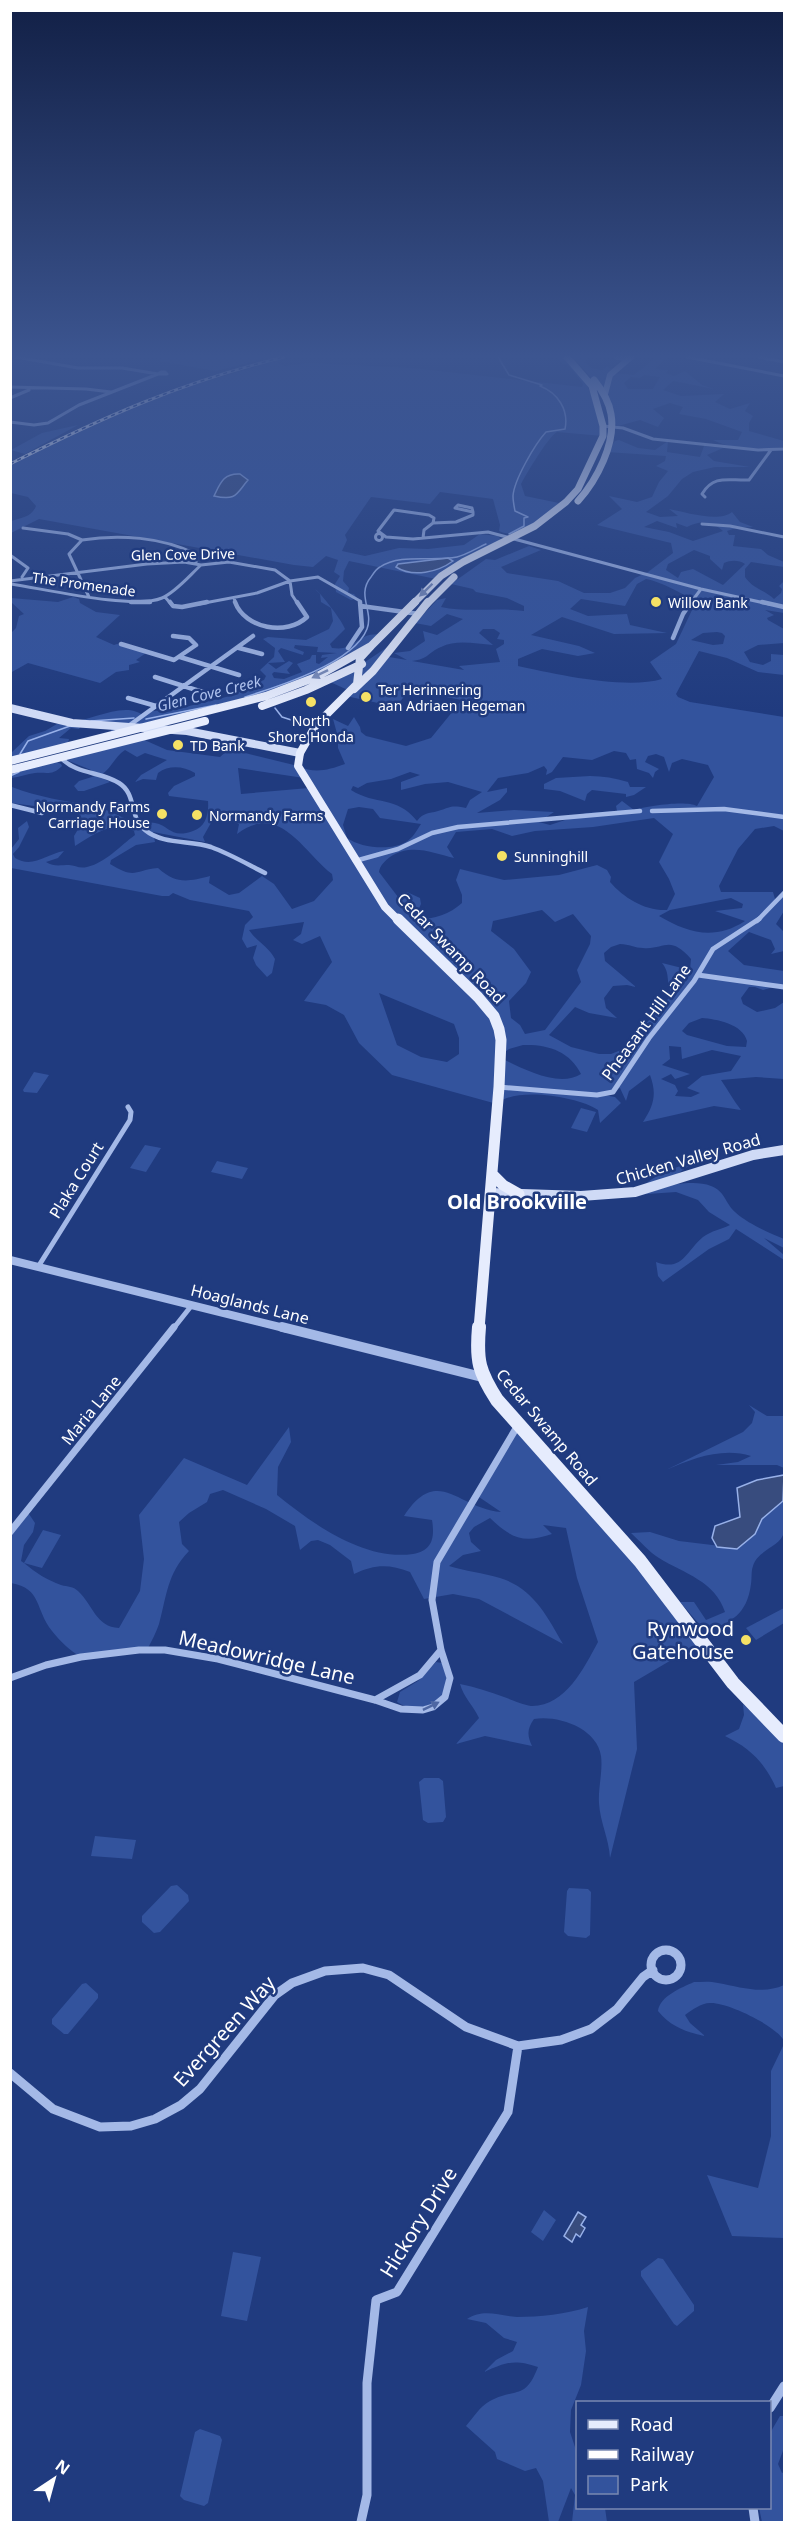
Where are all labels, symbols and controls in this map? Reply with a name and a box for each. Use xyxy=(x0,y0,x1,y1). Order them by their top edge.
street label: Glen Cove Drive xyxy=(131,544,235,564)
street label: The Promenade xyxy=(31,567,137,601)
one-way arrow xyxy=(418,583,433,597)
place label: Willow Bank xyxy=(668,593,748,612)
marker: Willow Bank xyxy=(649,595,663,609)
water label: Glen Cove Creek xyxy=(155,670,264,716)
one-way arrow xyxy=(312,670,329,679)
place label: Ter Herinnering aan Adriaen Hegeman xyxy=(378,680,525,715)
marker: Ter Herinnering aan Adriaen Hegeman xyxy=(359,690,373,704)
marker: North Shore Honda xyxy=(304,695,318,709)
place label: North Shore Honda xyxy=(268,711,354,746)
place label: TD Bank xyxy=(190,736,245,755)
marker: TD Bank xyxy=(171,738,185,752)
place label: Normandy Farms Carriage House xyxy=(35,797,150,832)
place label: Normandy Farms xyxy=(209,806,324,825)
marker: Normandy Farms Carriage House xyxy=(155,807,169,821)
marker: Normandy Farms xyxy=(190,808,204,822)
place label: Sunninghill xyxy=(514,847,588,866)
marker: Sunninghill xyxy=(495,849,509,863)
street label: Cedar Swamp Road xyxy=(392,888,510,1008)
street label: Pheasant Hill Lane xyxy=(596,959,696,1085)
street label: Chicken Valley Road xyxy=(613,1128,763,1190)
street label: Plaka Court xyxy=(44,1137,108,1223)
district label: Old Brookville xyxy=(447,1188,587,1215)
street label: Hoaglands Lane xyxy=(188,1279,312,1329)
street label: Cedar Swamp Road xyxy=(491,1364,603,1490)
street label: Maria Lane xyxy=(56,1371,126,1449)
place label: Rynwood Gatehouse xyxy=(632,1615,734,1665)
street label: Meadowridge Lane xyxy=(176,1624,358,1690)
marker: Rynwood Gatehouse xyxy=(739,1633,753,1647)
one-way arrow xyxy=(422,1701,440,1711)
street label: Evergreen Way xyxy=(167,1969,282,2092)
street label: Hickory Drive xyxy=(373,2162,463,2282)
legend xyxy=(576,2401,771,2509)
text: Road xyxy=(630,2412,673,2436)
text: Railway xyxy=(630,2442,695,2466)
north arrow xyxy=(24,2449,84,2509)
text: N xyxy=(51,2454,75,2480)
text: Park xyxy=(630,2472,668,2496)

